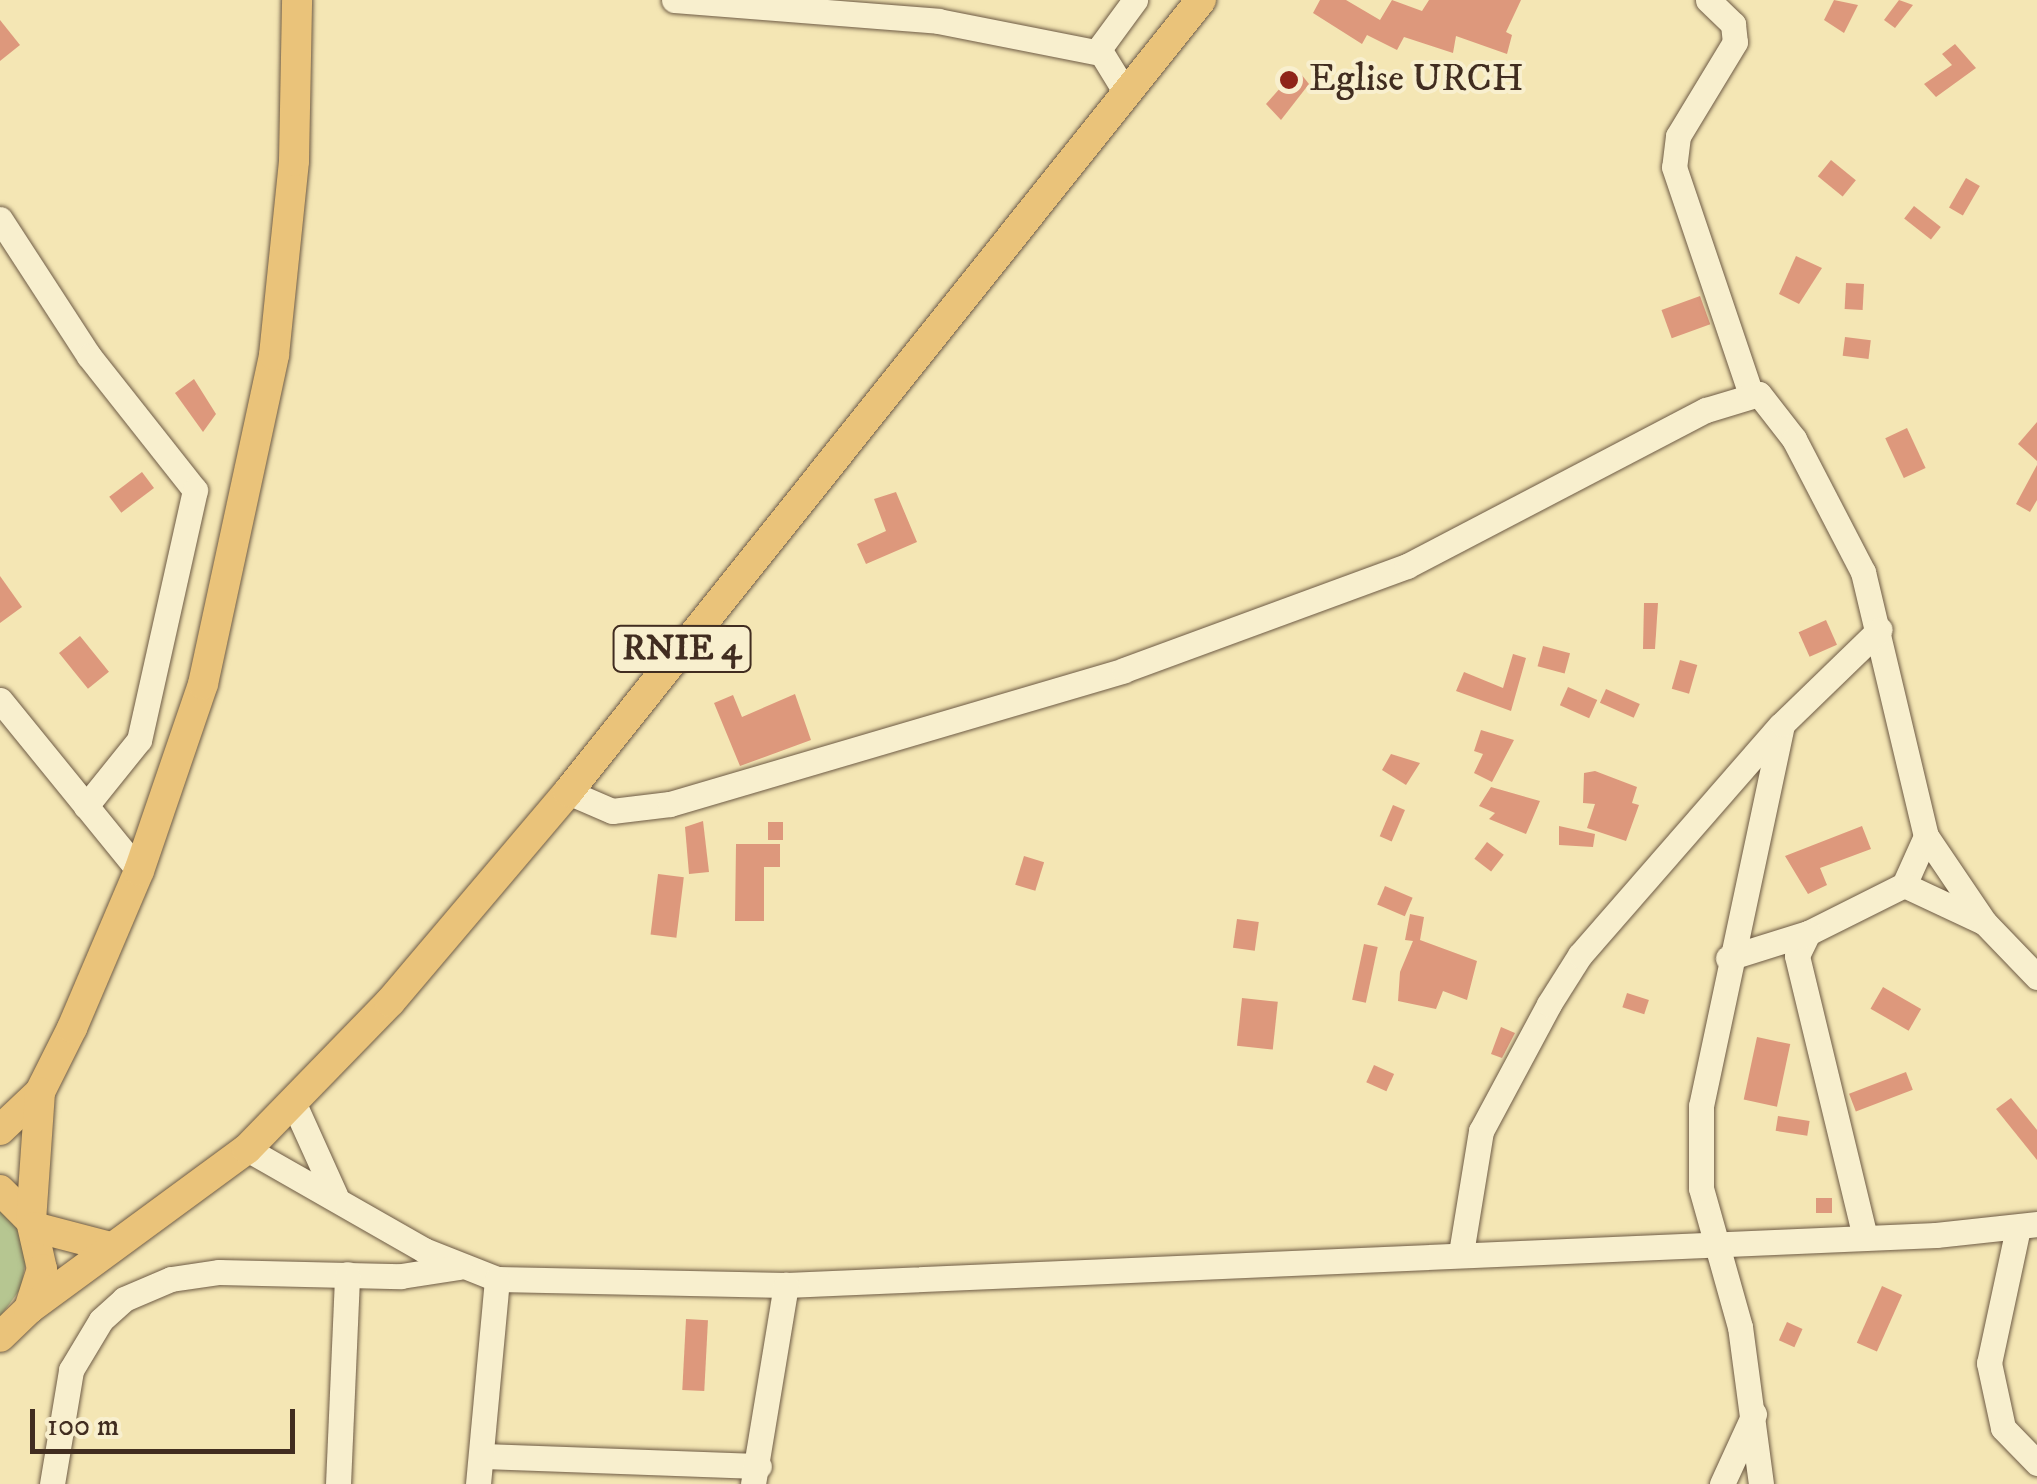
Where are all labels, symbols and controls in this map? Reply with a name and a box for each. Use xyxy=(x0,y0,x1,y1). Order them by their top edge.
place label: Eglise URCH xyxy=(1309,57,1524,103)
marker: Eglise URCH xyxy=(1278,69,1300,91)
road number: RNIE 4 xyxy=(612,619,752,679)
scale bar xyxy=(35,1389,300,1451)
text: 100 m xyxy=(47,1408,119,1445)

